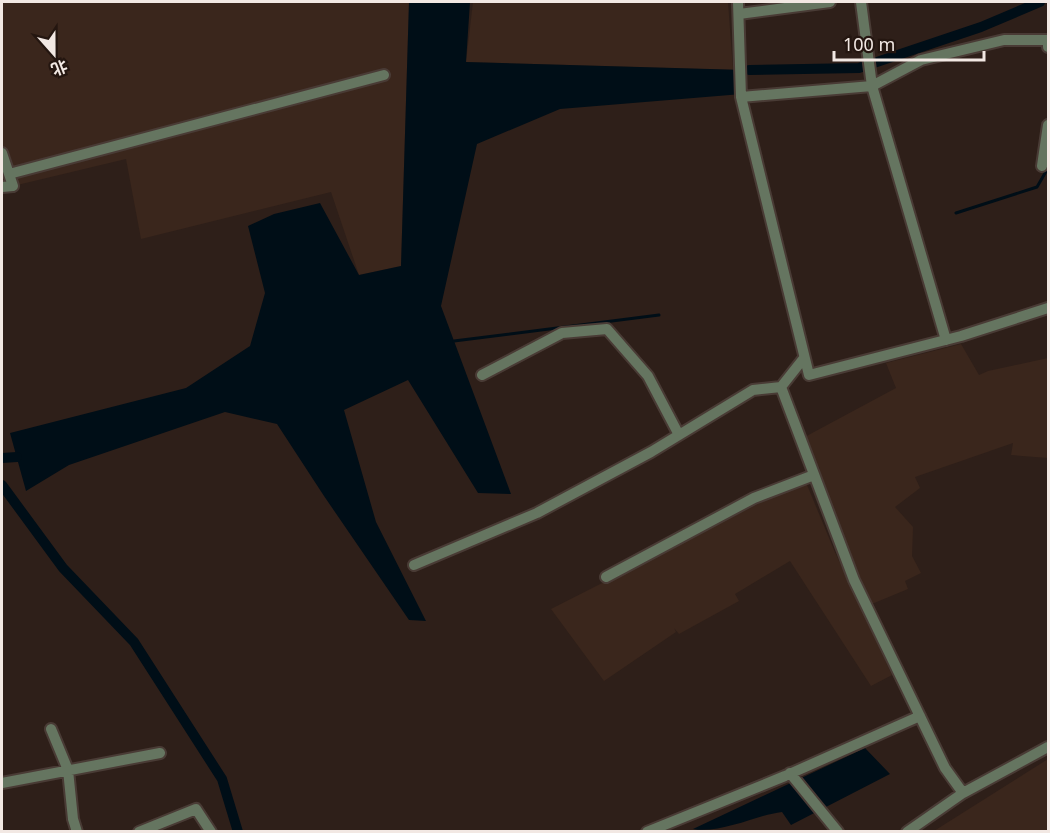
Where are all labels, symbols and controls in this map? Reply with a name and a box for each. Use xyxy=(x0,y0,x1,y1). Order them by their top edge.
north arrow xyxy=(24,24,84,84)
scale bar xyxy=(834,24,984,62)
text: 100 m xyxy=(843,32,895,56)
text: 北 xyxy=(48,55,71,81)

